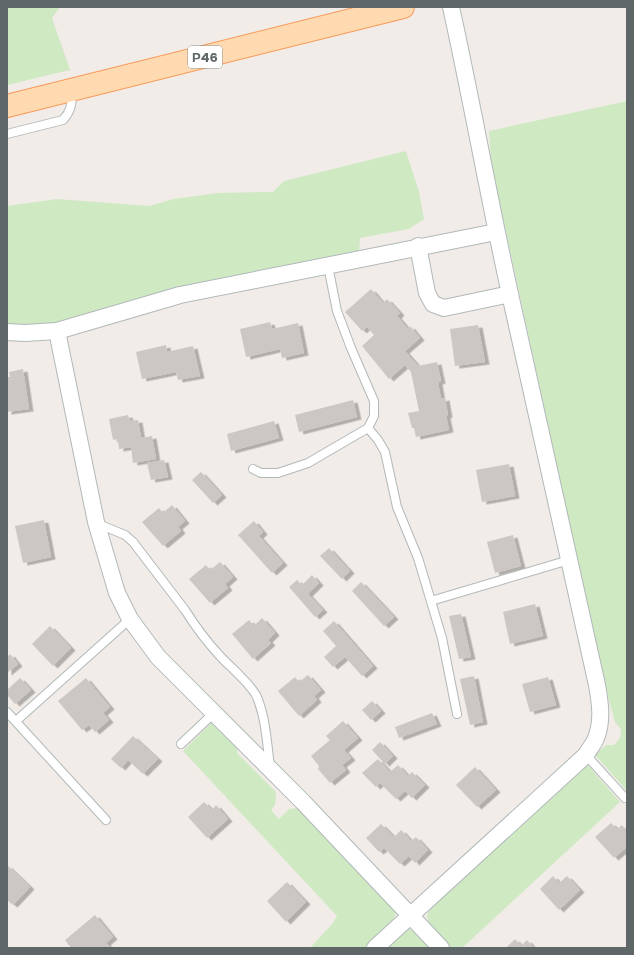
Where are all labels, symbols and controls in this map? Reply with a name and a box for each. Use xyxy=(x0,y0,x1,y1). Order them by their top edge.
road number: Р46 xyxy=(188,46,222,68)

